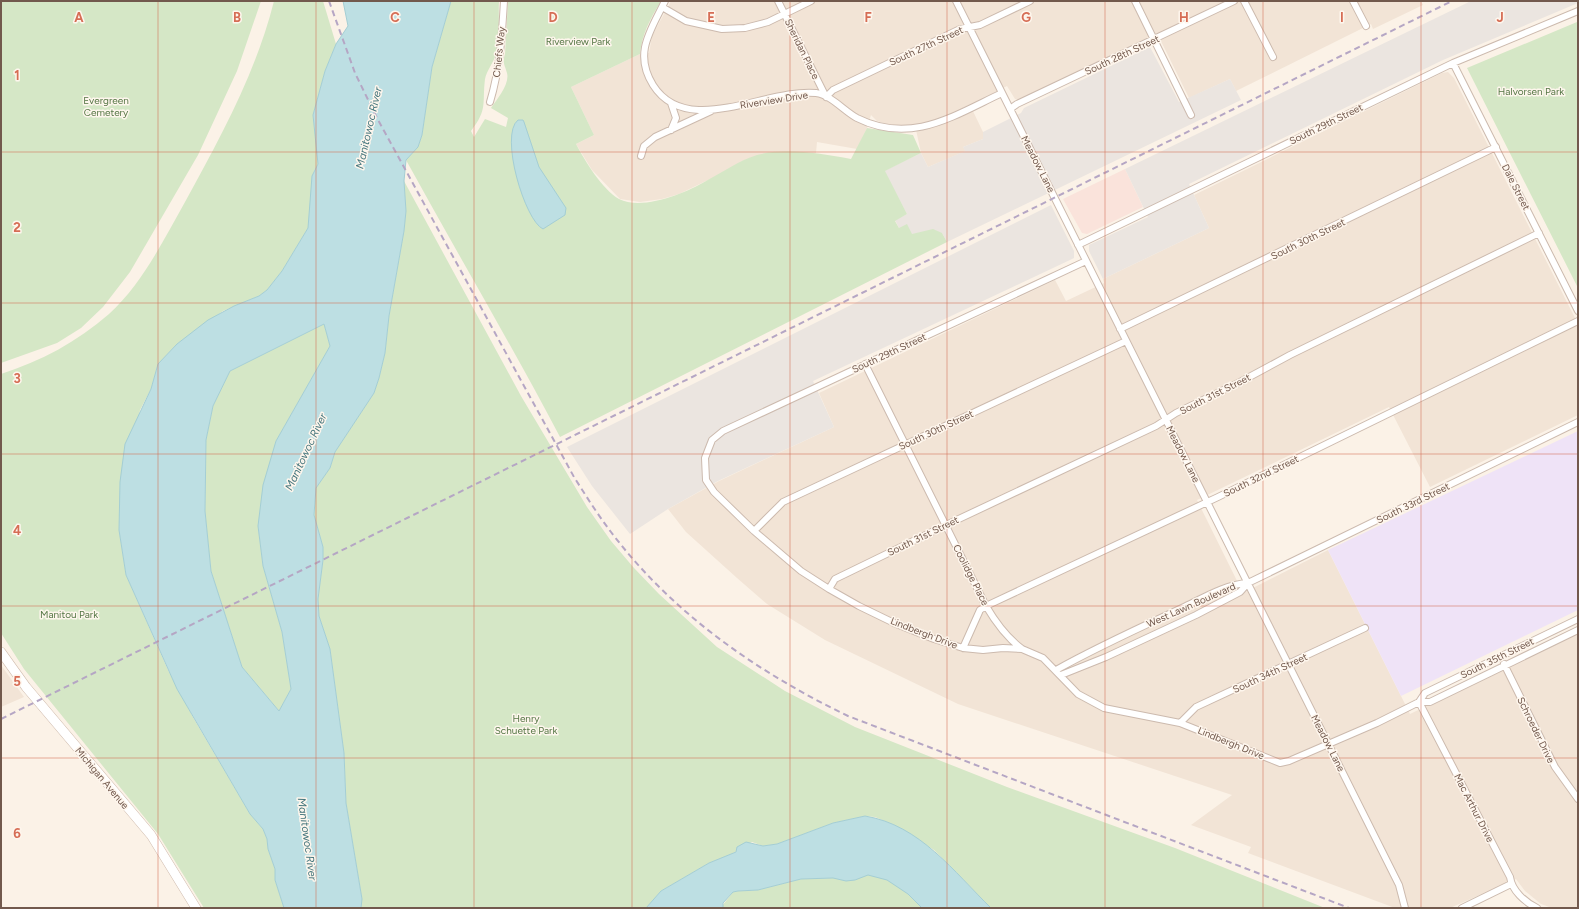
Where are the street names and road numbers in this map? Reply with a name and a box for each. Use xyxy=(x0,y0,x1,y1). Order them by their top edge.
street label: Sheridan Place xyxy=(782,17,823,82)
street label: South 27th Street xyxy=(887,23,965,69)
street label: Chiefs Way xyxy=(490,25,508,78)
street label: South 28th Street xyxy=(1083,32,1162,78)
street label: Riverview Drive xyxy=(739,88,810,112)
street label: South 29th Street xyxy=(1287,100,1365,147)
street label: Meadow Lane xyxy=(1018,133,1058,195)
street label: Dale Street xyxy=(1499,162,1533,212)
street label: South 30th Street xyxy=(1269,215,1347,263)
street label: South 29th Street xyxy=(850,330,928,376)
street label: South 31st Street xyxy=(1177,370,1253,417)
street label: South 30th Street xyxy=(897,407,976,453)
street label: Meadow Lane xyxy=(1163,423,1203,485)
street label: South 32nd Street xyxy=(1221,452,1301,500)
street label: South 33rd Street xyxy=(1374,480,1452,526)
street label: South 31st Street xyxy=(885,513,961,559)
street label: Coolidge Place xyxy=(950,542,992,608)
street label: West Lawn Boulevard xyxy=(1144,579,1238,630)
street label: Lindbergh Drive xyxy=(889,614,960,652)
street label: South 35th Street xyxy=(1458,634,1536,681)
street label: South 34th Street xyxy=(1231,650,1310,696)
street label: Schroeder Drive xyxy=(1514,695,1558,766)
street label: Meadow Lane xyxy=(1308,712,1348,774)
street label: Lindbergh Drive xyxy=(1196,724,1267,762)
street label: Michigan Avenue xyxy=(72,744,132,812)
street label: Mac Arthur Drive xyxy=(1451,771,1497,845)

